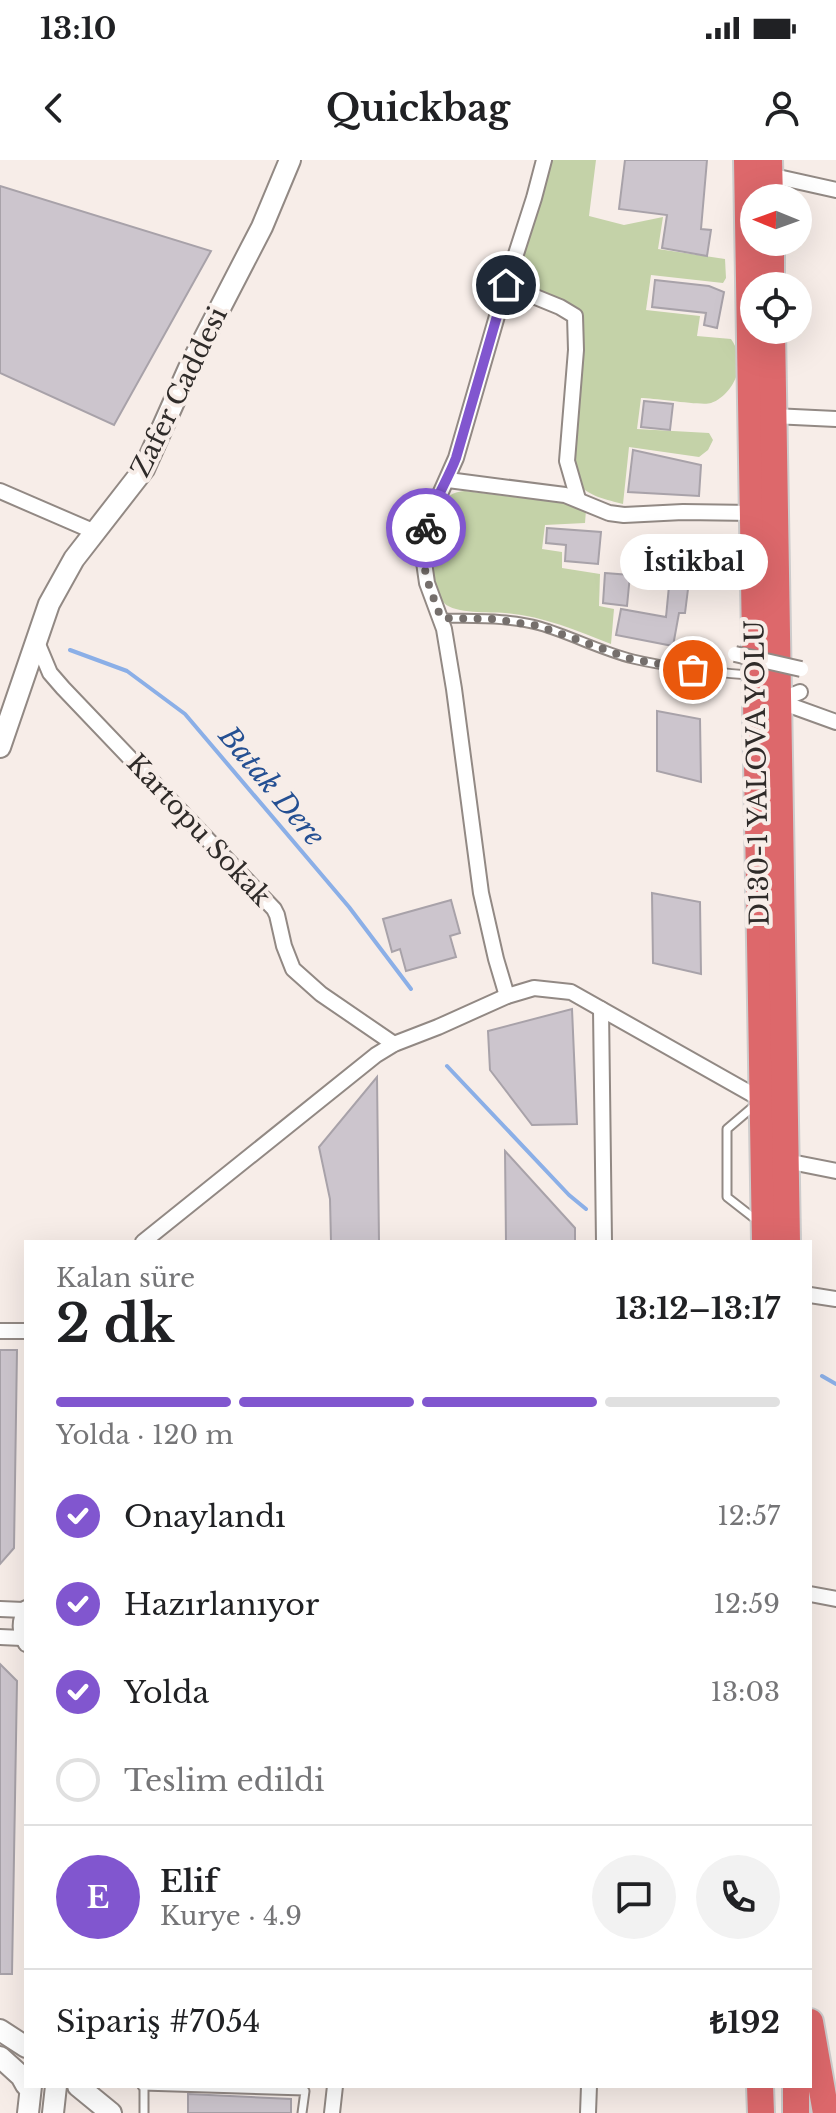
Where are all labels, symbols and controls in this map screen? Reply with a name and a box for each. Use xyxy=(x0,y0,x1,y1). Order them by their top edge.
text: 13:10 xyxy=(40,10,116,47)
icon: back xyxy=(32,86,76,130)
text: Quickbag xyxy=(326,86,510,131)
icon: person xyxy=(760,86,804,130)
north arrow xyxy=(740,184,812,256)
map controls xyxy=(740,184,812,344)
pin xyxy=(472,251,540,319)
icon: home xyxy=(484,263,528,307)
button: locate xyxy=(740,272,812,344)
street label: Zafer Caddesi xyxy=(124,302,234,482)
courier xyxy=(386,488,466,568)
icon: bike xyxy=(404,506,448,550)
callout: İstikbal xyxy=(619,534,767,590)
text: İstikbal xyxy=(643,546,745,578)
street label: D130-1 YALOVA YOLU xyxy=(738,620,776,926)
pin xyxy=(659,636,727,704)
icon: bag xyxy=(671,648,715,692)
water label: Batak Dere xyxy=(211,718,332,854)
street label: Kartopu Sokak xyxy=(120,747,278,913)
text: Kalan süre xyxy=(56,1262,195,1294)
text: 13:12–13:17 xyxy=(616,1290,780,1327)
text: 2 dk xyxy=(56,1292,174,1356)
text: Yolda · 120 m xyxy=(56,1419,233,1451)
icon: check xyxy=(56,1494,100,1538)
text: Onaylandı xyxy=(124,1498,285,1535)
text: 12:57 xyxy=(717,1500,780,1532)
icon: check xyxy=(56,1582,100,1626)
text: Hazırlanıyor xyxy=(124,1586,319,1623)
text: 12:59 xyxy=(713,1588,780,1620)
icon: check xyxy=(56,1670,100,1714)
text: Yolda xyxy=(124,1674,209,1711)
text: 13:03 xyxy=(710,1676,780,1708)
text: Teslim edildi xyxy=(124,1762,324,1799)
button: chat xyxy=(592,1855,676,1939)
button: phone xyxy=(696,1855,780,1939)
text: Elif xyxy=(160,1863,218,1900)
text: E xyxy=(87,1879,109,1916)
text: Kurye · 4.9 xyxy=(160,1900,302,1932)
text: Sipariş #7054 xyxy=(56,2003,260,2040)
text: ₺192 xyxy=(710,2004,780,2041)

